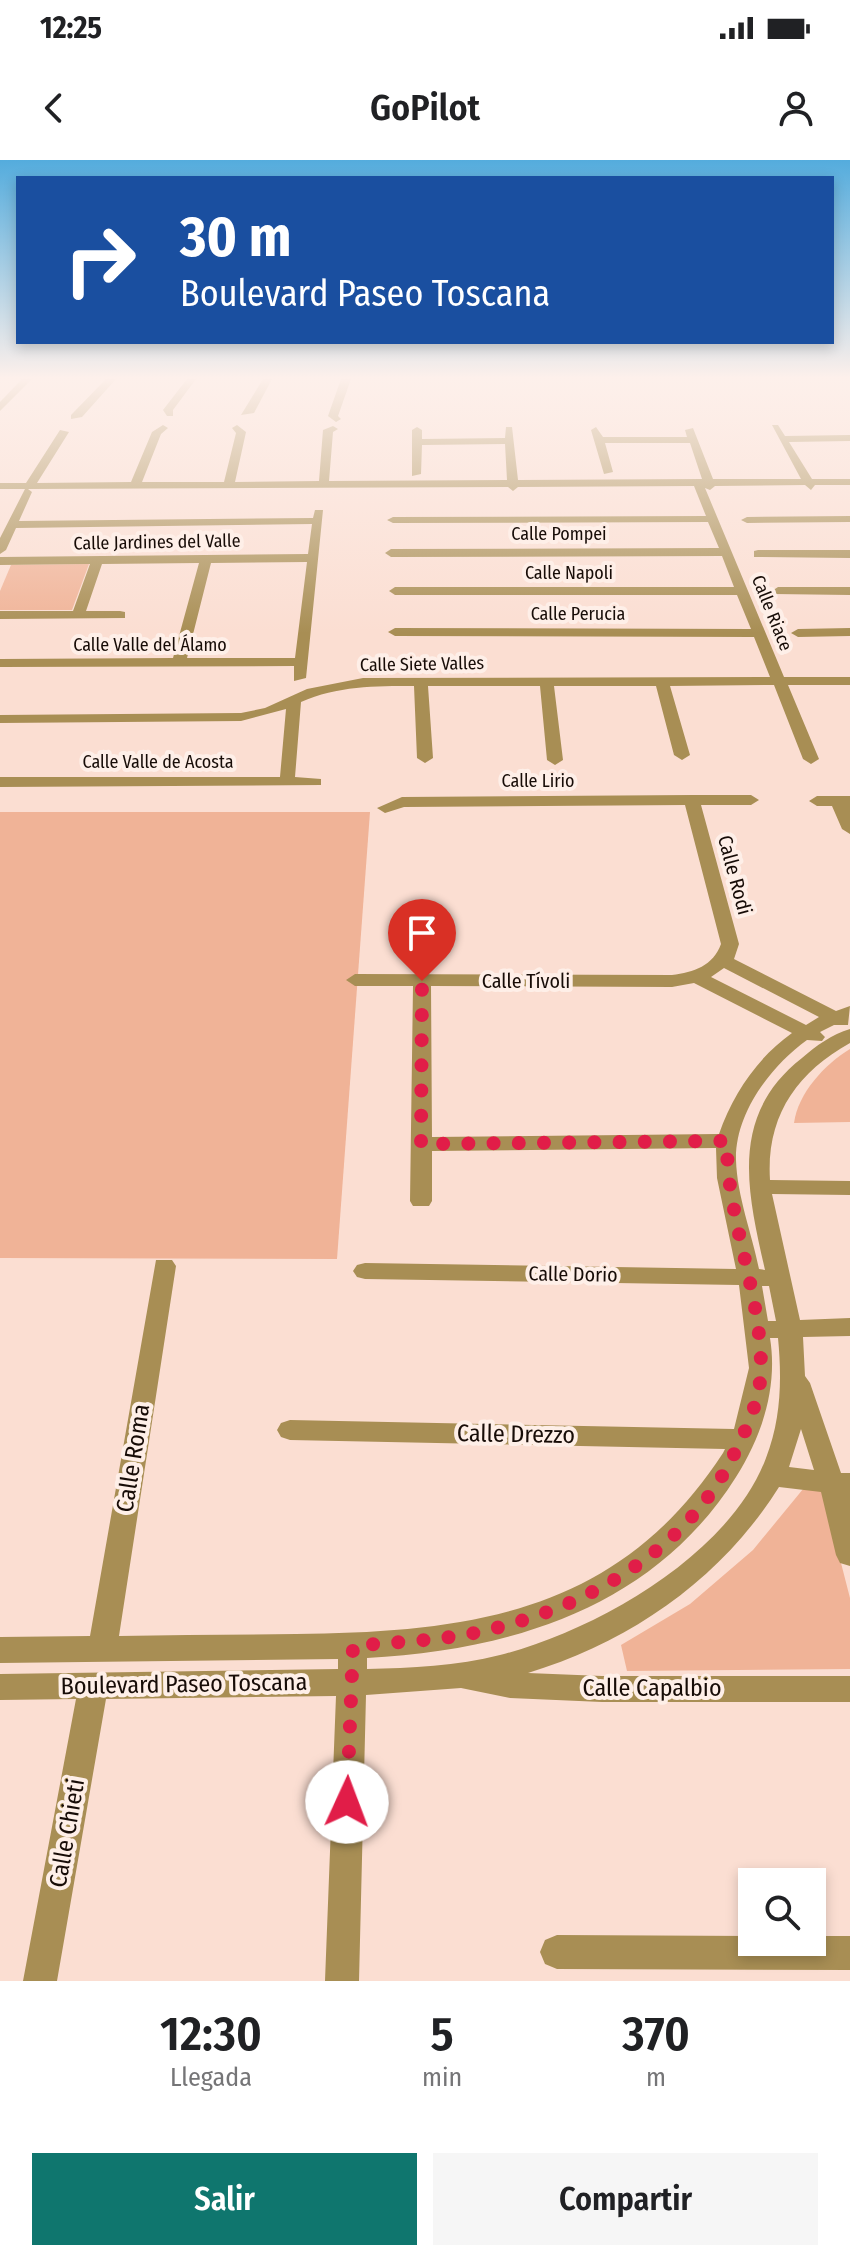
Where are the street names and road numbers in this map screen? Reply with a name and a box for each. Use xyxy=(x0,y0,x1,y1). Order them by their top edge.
street label: Calle Pompei xyxy=(511,523,607,545)
street label: Calle Jardines del Valle xyxy=(73,530,241,554)
street label: Calle Napoli xyxy=(525,562,613,584)
street label: Calle Riace xyxy=(747,572,797,654)
street label: Calle Perucia xyxy=(531,603,626,625)
street label: Calle Valle del Álamo xyxy=(73,633,227,656)
street label: Calle Siete Valles xyxy=(360,652,485,676)
street label: Calle Valle de Acosta xyxy=(82,751,234,773)
street label: Calle Lirio xyxy=(502,770,574,792)
street label: Calle Rodi xyxy=(713,833,757,917)
street label: Calle Tívoli xyxy=(482,969,570,993)
street label: Calle Dorio xyxy=(528,1261,618,1287)
street label: Calle Roma xyxy=(111,1402,155,1514)
street label: Calle Drezzo xyxy=(457,1419,575,1449)
street label: Boulevard Paseo Toscana xyxy=(60,1668,308,1700)
street label: Calle Capalbio xyxy=(582,1674,722,1702)
street label: Calle Chieti xyxy=(44,1776,90,1890)

